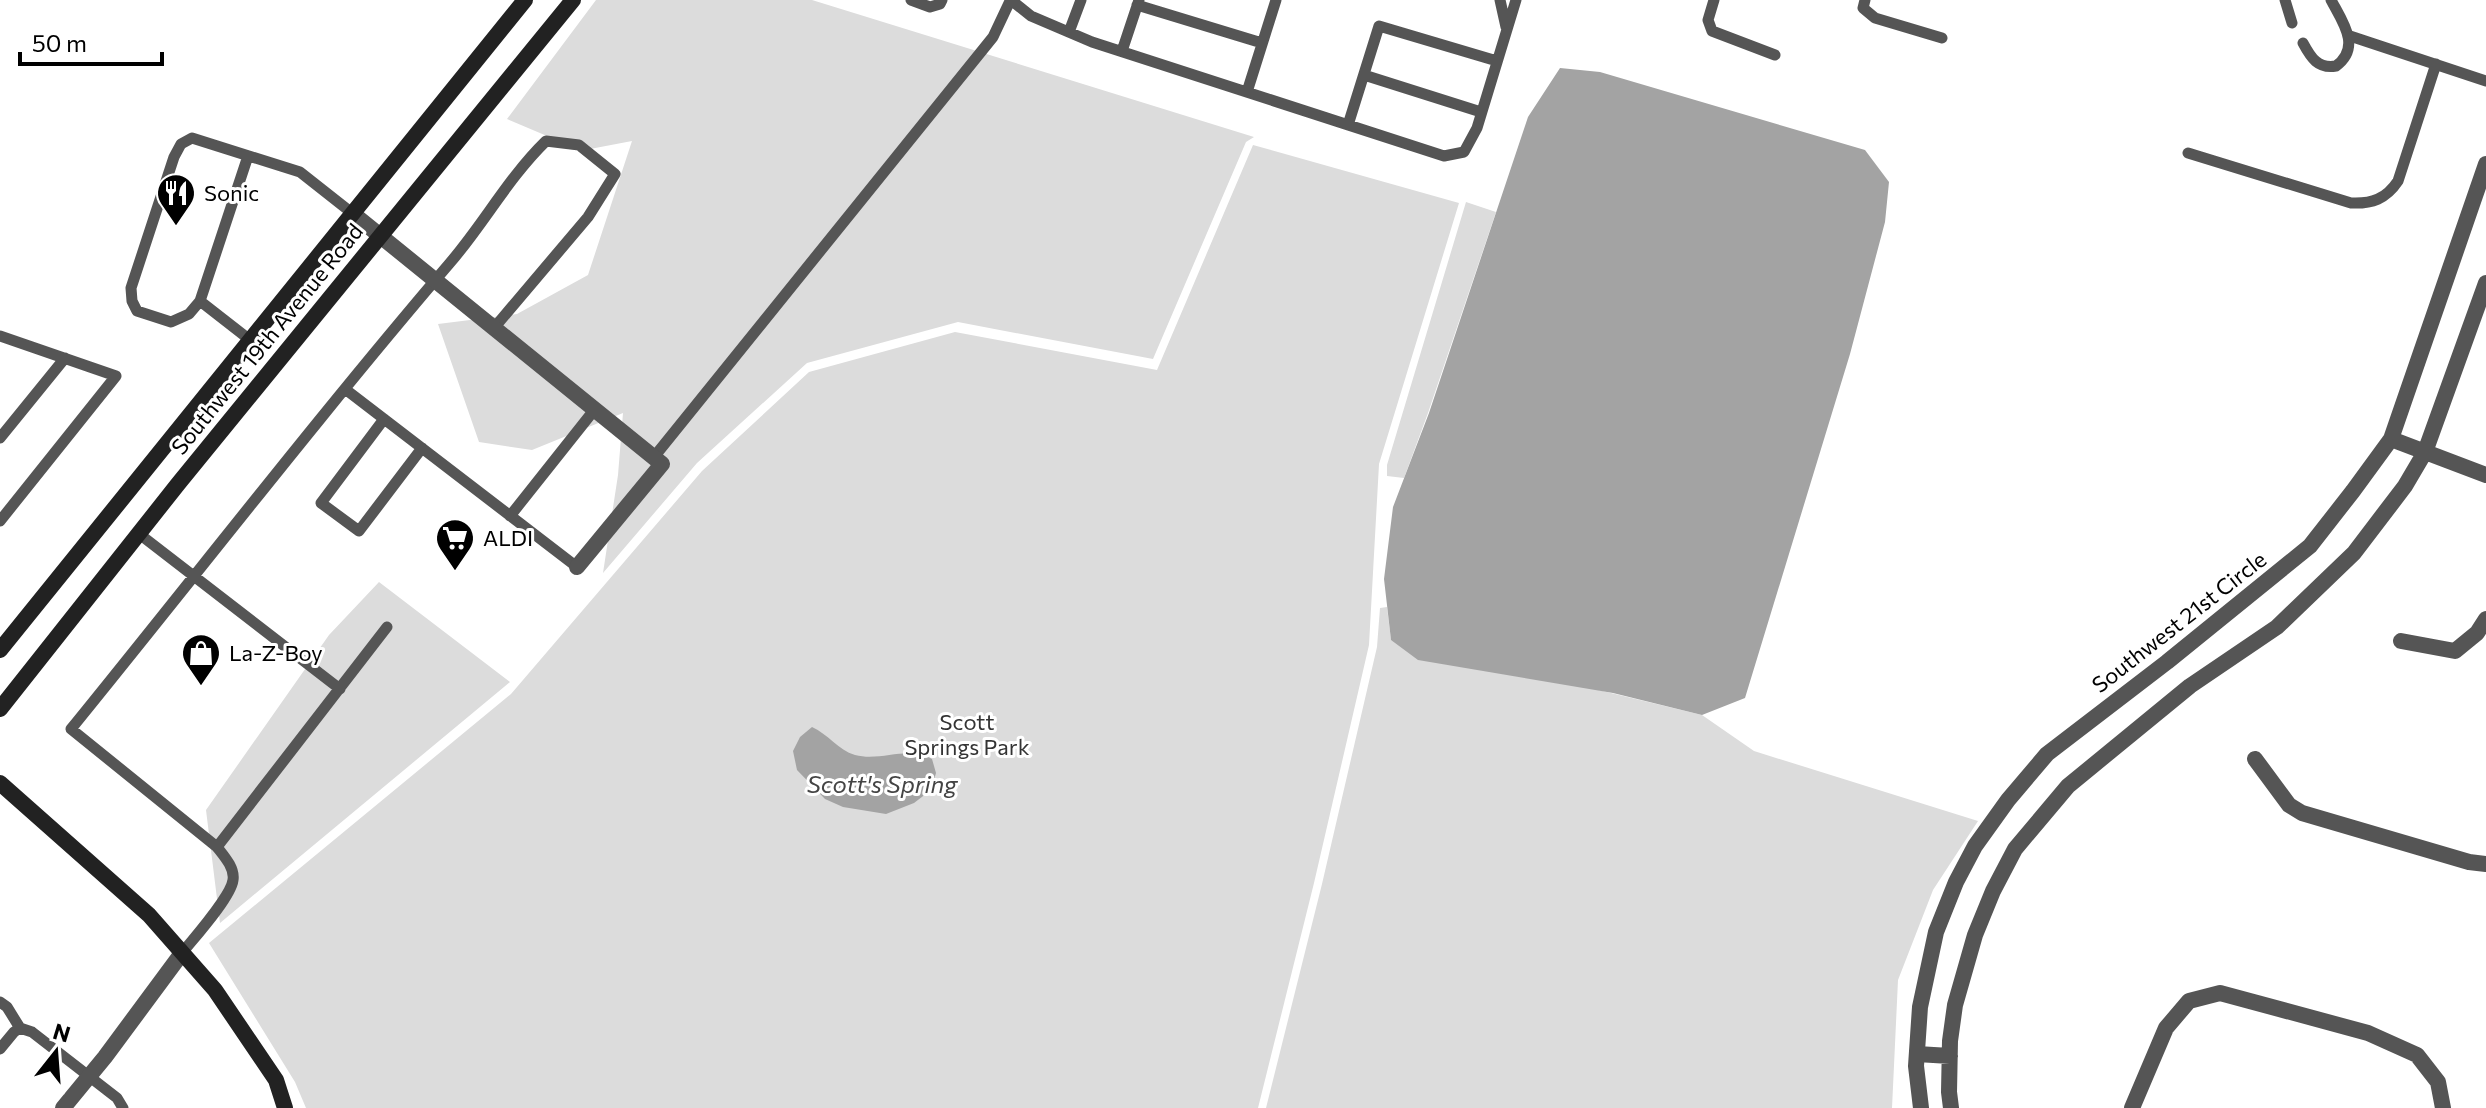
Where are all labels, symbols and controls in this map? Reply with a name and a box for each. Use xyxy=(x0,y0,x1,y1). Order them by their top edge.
scale bar xyxy=(20,16,162,66)
text: 50 m xyxy=(32,28,87,57)
restaurant icon: Sonic xyxy=(155,172,197,227)
place label: Sonic xyxy=(204,179,259,206)
street label: Southwest 19th Avenue Road xyxy=(165,218,368,460)
supermarket icon: ALDI xyxy=(434,517,476,572)
place label: ALDI xyxy=(483,524,533,551)
street label: Southwest 21st Circle xyxy=(2086,545,2271,698)
shop icon: La-Z-Boy xyxy=(180,632,222,687)
place label: La-Z-Boy xyxy=(229,639,323,666)
park label: Scott Springs Park xyxy=(904,708,1030,760)
water label: Scott's Spring xyxy=(807,769,958,798)
north arrow xyxy=(16,1012,96,1092)
text: N xyxy=(50,1017,74,1048)

